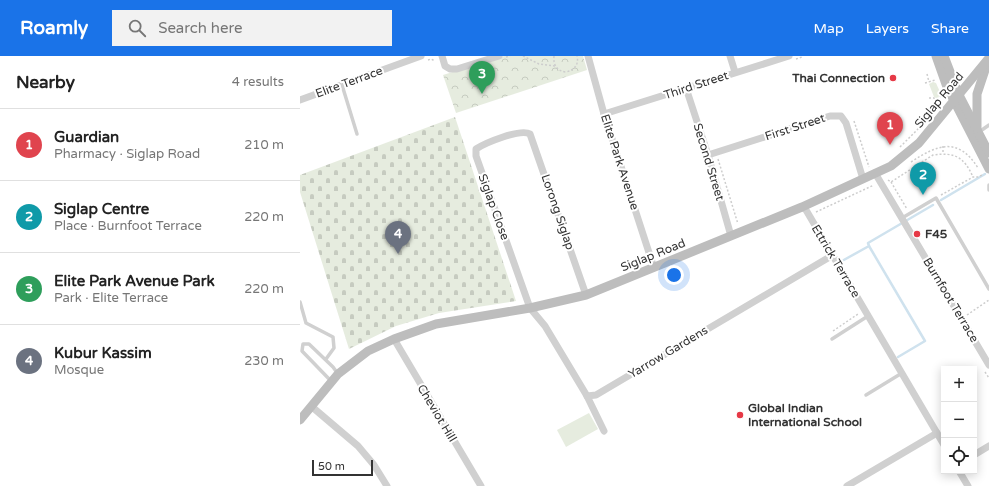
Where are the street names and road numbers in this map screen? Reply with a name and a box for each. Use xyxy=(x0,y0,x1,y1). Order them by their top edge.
street label: Elite Terrace xyxy=(314,63,385,101)
street label: Third Street xyxy=(662,68,730,102)
street label: Siglap Road xyxy=(912,69,966,131)
street label: First Street xyxy=(763,111,827,143)
street label: Elite Park Avenue xyxy=(598,112,642,212)
street label: Second Street xyxy=(691,122,728,203)
street label: Siglap Close xyxy=(476,172,513,242)
street label: Lorong Siglap xyxy=(539,172,577,252)
street label: Ettrick Terrace xyxy=(809,222,863,300)
street label: Siglap Road xyxy=(619,236,687,274)
street label: Burnfoot Terrace xyxy=(920,255,982,345)
street label: Yarrow Gardens xyxy=(626,323,710,381)
street label: Cheviot Hill xyxy=(414,382,460,444)

